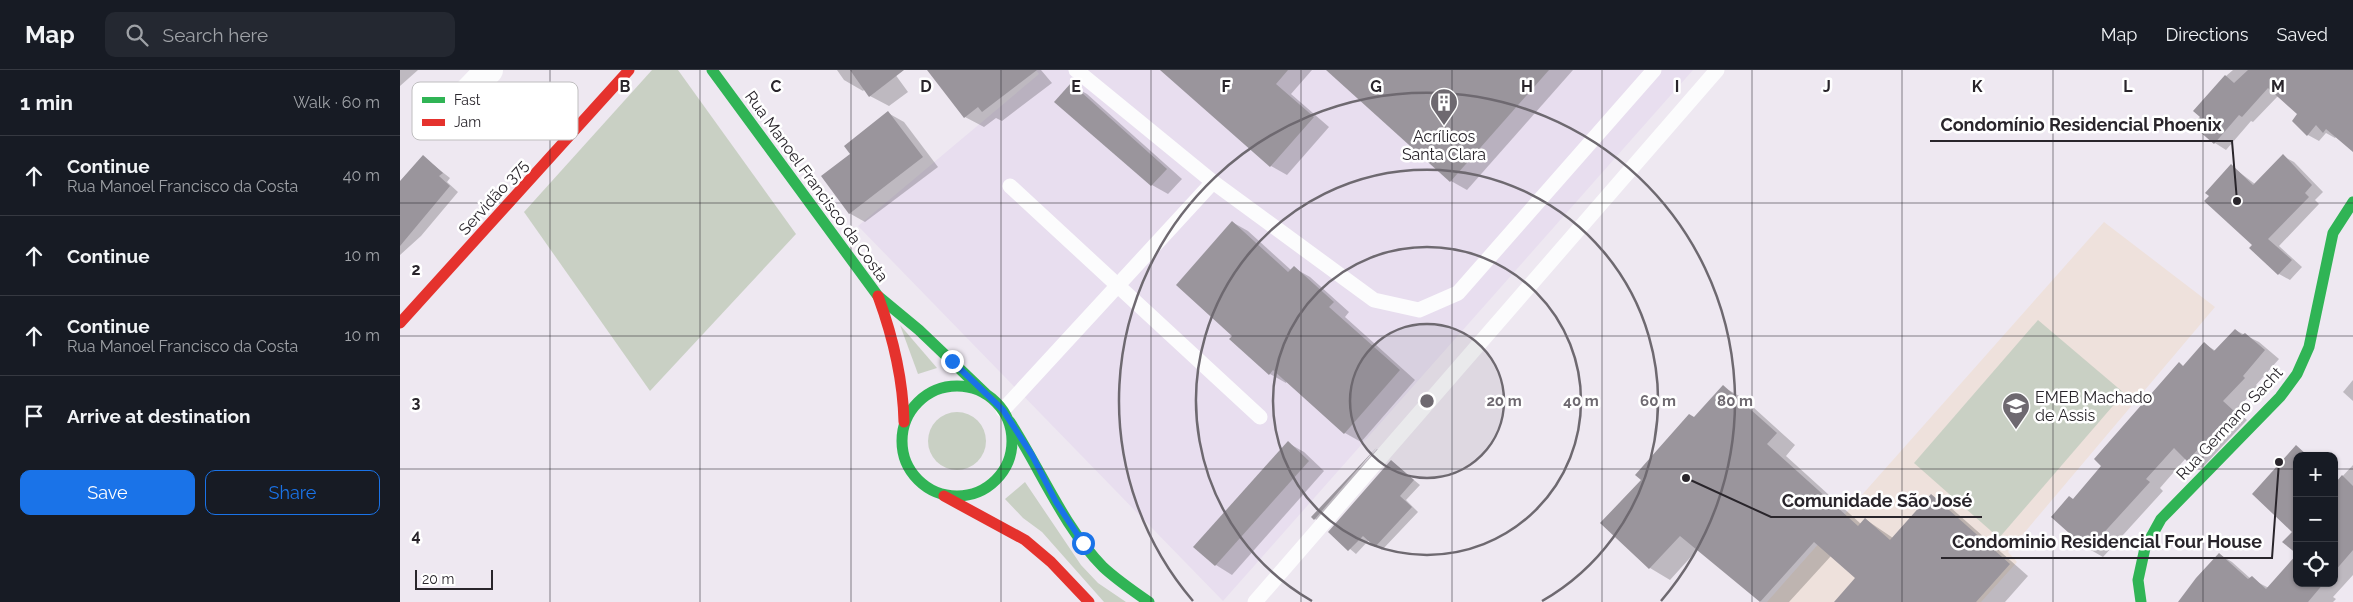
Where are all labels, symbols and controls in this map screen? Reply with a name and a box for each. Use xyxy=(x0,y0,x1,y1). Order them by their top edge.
search box xyxy=(105,12,455,57)
text: Map xyxy=(25,20,75,49)
icon: search xyxy=(123,21,151,49)
text: Search here xyxy=(163,24,268,46)
text: Map xyxy=(2101,24,2137,45)
text: Directions xyxy=(2165,24,2249,45)
text: Saved xyxy=(2277,24,2328,45)
text: B xyxy=(620,77,631,96)
text: D xyxy=(920,77,932,96)
text: E xyxy=(1071,77,1081,96)
text: F xyxy=(1221,77,1231,96)
text: G xyxy=(1370,77,1382,96)
text: H xyxy=(1521,77,1533,96)
text: I xyxy=(1675,77,1679,96)
text: J xyxy=(1823,77,1831,96)
text: K xyxy=(1972,77,1983,96)
text: L xyxy=(2123,77,2133,96)
text: M xyxy=(2271,77,2285,96)
legend xyxy=(412,82,578,140)
street label: Rua Manoel Francisco da Costa xyxy=(741,87,893,285)
building icon: Acrílicos Santa Clara xyxy=(1429,87,1459,126)
text: 1 min xyxy=(20,90,73,115)
text: Fast xyxy=(454,92,481,108)
text: Walk · 60 m xyxy=(293,93,380,112)
callout: Condomínio Residencial Phoenix xyxy=(1930,108,2232,141)
text: Jam xyxy=(454,114,481,130)
text: Condomínio Residencial Phoenix xyxy=(1940,114,2222,135)
place label: Acrílicos Santa Clara xyxy=(1402,127,1486,164)
text: Continue xyxy=(67,155,150,177)
street label: Servidão 375 xyxy=(455,156,532,239)
icon: ahead xyxy=(20,162,48,190)
text: 40 m xyxy=(343,166,380,185)
text: Rua Manoel Francisco da Costa xyxy=(67,177,298,196)
icon: ahead xyxy=(20,242,48,270)
text: Continue xyxy=(67,245,150,267)
text: 10 m xyxy=(345,246,380,265)
text: 2 xyxy=(411,260,421,279)
text: Continue xyxy=(67,315,150,337)
icon: ahead xyxy=(20,322,48,350)
text: 10 m xyxy=(345,326,380,345)
text: Rua Manoel Francisco da Costa xyxy=(67,337,298,356)
route end xyxy=(941,350,964,373)
street label: Rua Germano Sacht xyxy=(2172,363,2287,484)
place label: EMEB Machado de Assis xyxy=(2035,388,2152,425)
school or university icon: EMEB Machado de Assis xyxy=(2001,391,2031,430)
centre of rings xyxy=(1418,392,1436,410)
text: 20 m xyxy=(1486,392,1522,410)
text: 40 m xyxy=(1563,392,1599,410)
text: 60 m xyxy=(1640,392,1676,410)
text: 80 m xyxy=(1717,392,1753,410)
text: 3 xyxy=(412,393,421,412)
icon: arrive xyxy=(20,402,48,430)
text: Arrive at destination xyxy=(67,405,251,427)
map controls xyxy=(2293,452,2338,587)
button: + xyxy=(2293,452,2338,497)
button: Save xyxy=(20,470,195,515)
button: Share xyxy=(205,470,380,515)
callout: Comunidade São José xyxy=(1771,484,1982,517)
text: Comunidade São José xyxy=(1782,490,1972,511)
button: − xyxy=(2293,497,2338,542)
callout: Condominio Residencial Four House xyxy=(1941,525,2272,558)
text: 4 xyxy=(411,526,421,545)
text: Condominio Residencial Four House xyxy=(1952,531,2262,552)
route start xyxy=(1072,532,1095,555)
button: locate xyxy=(2293,542,2338,587)
scale bar xyxy=(415,567,492,590)
text: 20 m xyxy=(422,571,454,587)

